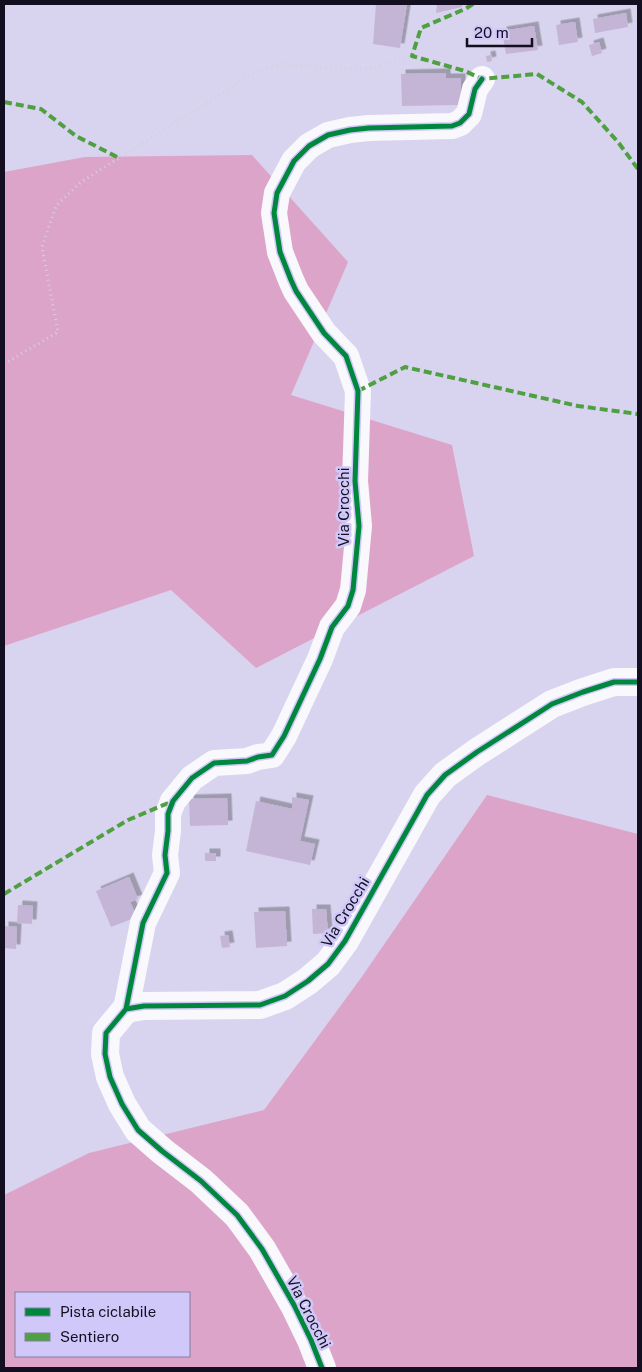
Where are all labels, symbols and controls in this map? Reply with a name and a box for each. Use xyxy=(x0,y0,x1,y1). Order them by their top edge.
scale bar xyxy=(467,15,532,47)
text: 20 m xyxy=(474,24,509,41)
street label: Via Crocchi xyxy=(335,468,352,546)
street label: Via Crocchi xyxy=(317,874,373,950)
street label: Via Crocchi xyxy=(284,1273,334,1351)
legend xyxy=(15,1292,190,1357)
text: Pista ciclabile xyxy=(60,1303,156,1320)
text: Sentiero xyxy=(60,1328,119,1345)

